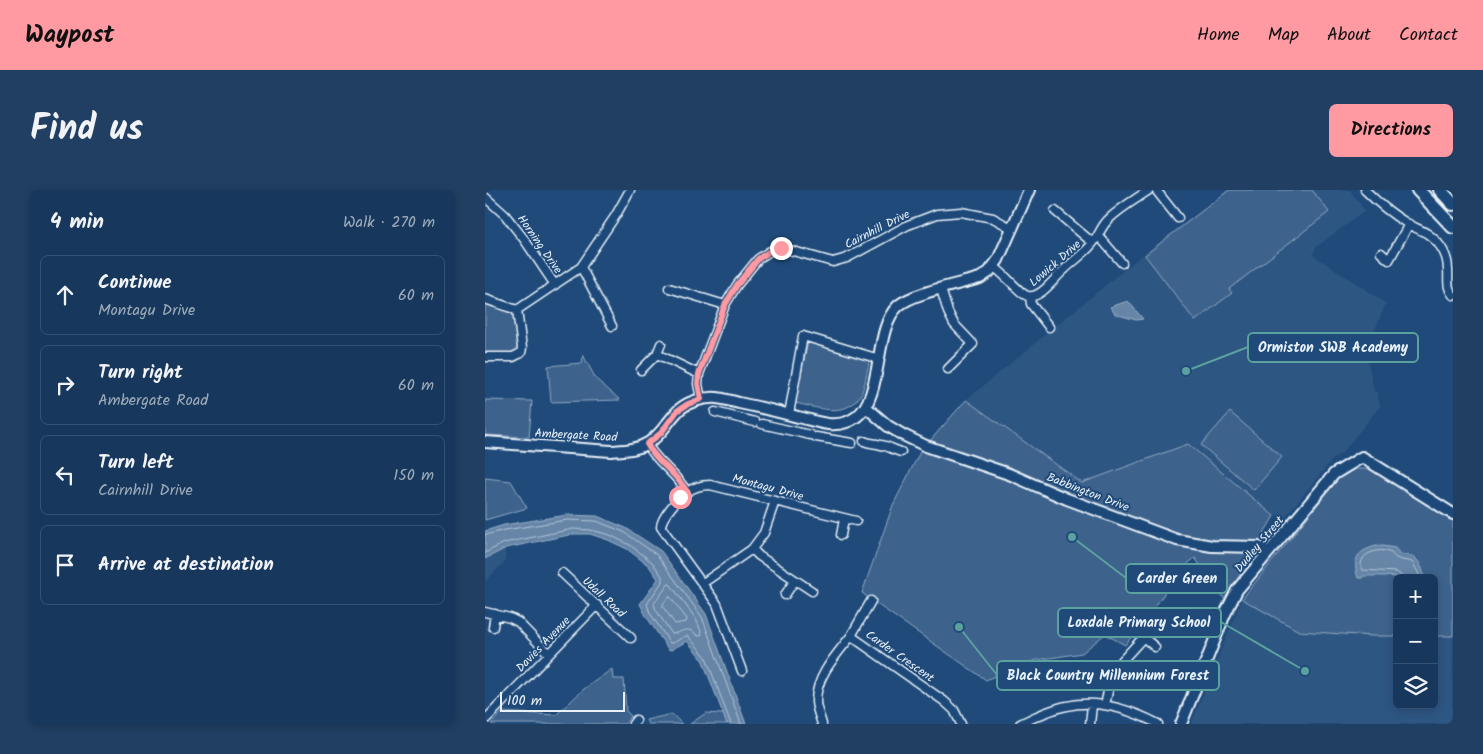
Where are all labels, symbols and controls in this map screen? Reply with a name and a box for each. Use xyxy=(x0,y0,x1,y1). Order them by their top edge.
text: Waypost xyxy=(25,16,114,55)
text: Home xyxy=(1197,21,1240,50)
text: Map xyxy=(1268,21,1299,50)
text: About xyxy=(1327,21,1371,50)
text: Contact xyxy=(1399,21,1458,50)
text: Find us xyxy=(30,102,143,158)
button: Directions xyxy=(1329,104,1453,157)
street label: Cairnhill Drive xyxy=(841,205,914,254)
text: 4 min xyxy=(50,206,104,239)
text: Walk · 270 m xyxy=(343,210,435,235)
street label: Horning Drive xyxy=(512,211,567,278)
street label: Lowick Drive xyxy=(1025,235,1086,291)
route end xyxy=(770,237,793,260)
text: Continue xyxy=(98,268,171,298)
icon: ahead xyxy=(51,281,79,309)
text: 60 m xyxy=(398,283,434,308)
text: Montagu Drive xyxy=(98,298,195,323)
callout: Ormiston SWB Academy xyxy=(1248,333,1418,362)
text: Ormiston SWB Academy xyxy=(1258,337,1409,359)
text: Turn right xyxy=(98,358,183,388)
icon: right xyxy=(51,371,79,399)
text: 60 m xyxy=(398,373,434,398)
text: Ambergate Road xyxy=(98,388,208,413)
street label: Ambergate Road xyxy=(534,424,619,447)
text: Turn left xyxy=(98,448,173,478)
icon: left xyxy=(51,461,79,489)
text: 150 m xyxy=(393,463,434,488)
street label: Babbington Drive xyxy=(1044,468,1132,517)
street label: Montagu Drive xyxy=(730,469,806,506)
text: Cairnhill Drive xyxy=(98,478,193,503)
route start xyxy=(669,486,692,509)
street label: Dudley Street xyxy=(1230,512,1289,577)
text: Arrive at destination xyxy=(98,550,274,580)
icon: arrive xyxy=(51,551,79,579)
callout: Carder Green xyxy=(1126,564,1227,593)
text: Carder Green xyxy=(1137,568,1218,590)
street label: Udall Road xyxy=(578,572,630,623)
map controls xyxy=(1393,574,1438,709)
button: + xyxy=(1393,574,1438,619)
callout: Loxdale Primary School xyxy=(1058,608,1221,637)
street label: Davies Avenue xyxy=(512,611,576,677)
text: Loxdale Primary School xyxy=(1068,612,1211,634)
button: − xyxy=(1393,619,1438,664)
street label: Carder Crescent xyxy=(861,626,938,687)
callout: Black Country Millennium Forest xyxy=(997,661,1219,690)
button: layers xyxy=(1393,664,1438,709)
text: Black Country Millennium Forest xyxy=(1007,665,1210,687)
scale bar xyxy=(500,689,625,712)
text: 100 m xyxy=(507,690,542,712)

